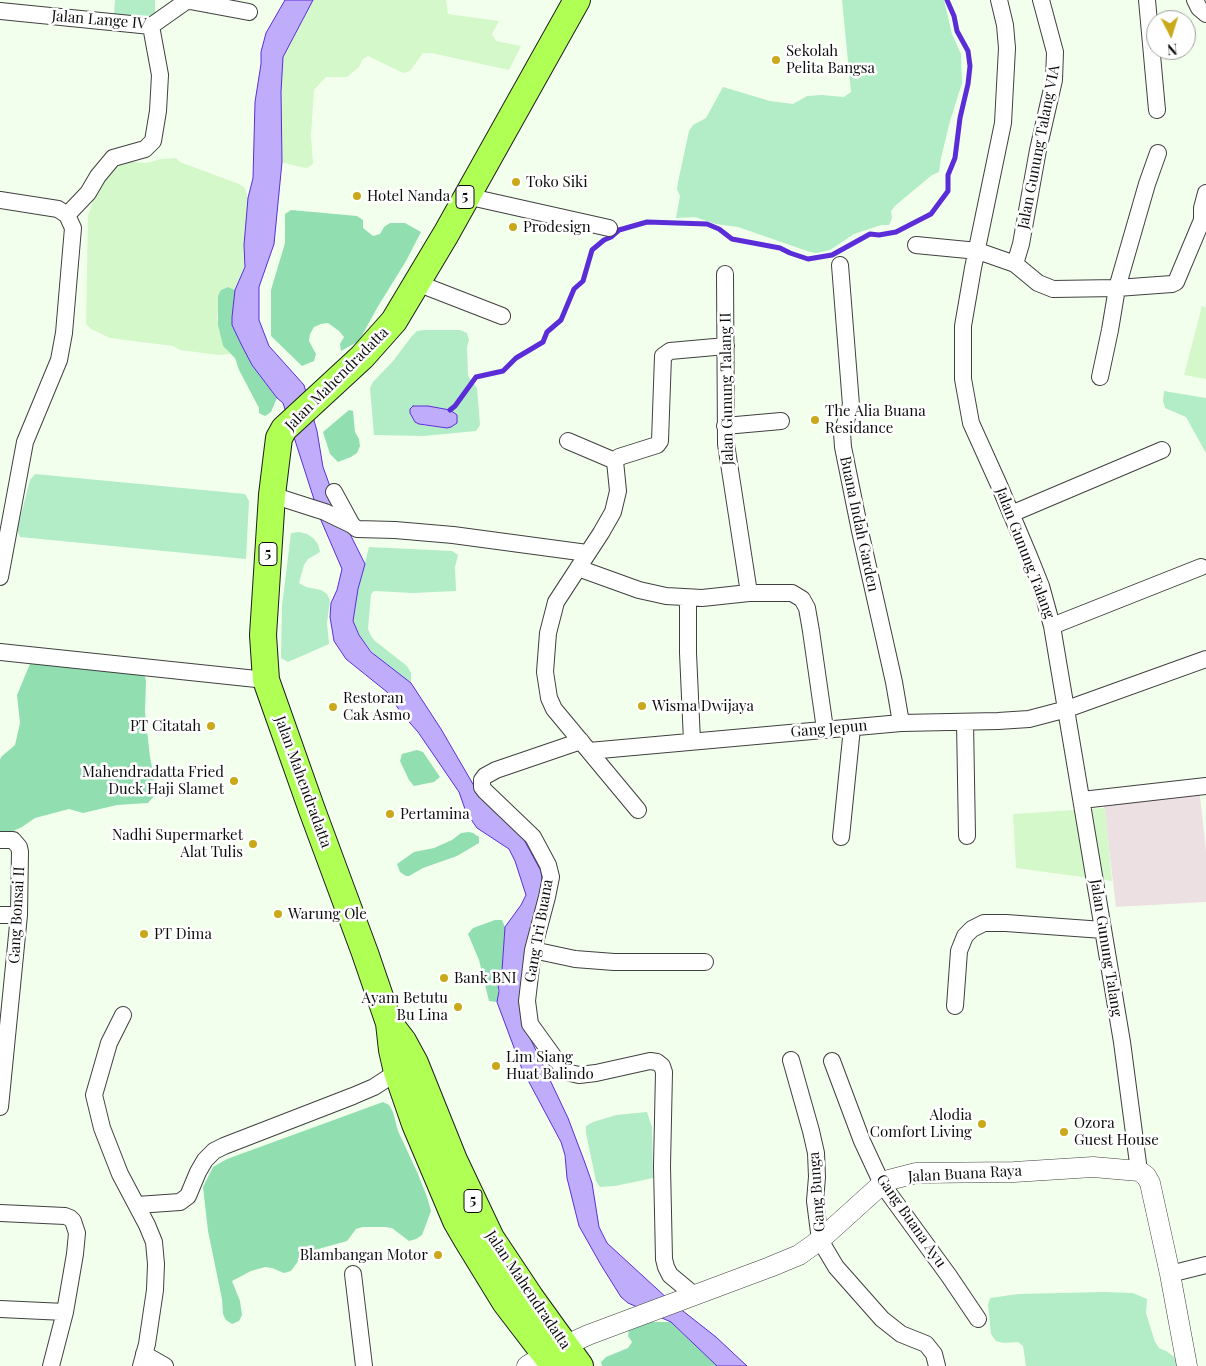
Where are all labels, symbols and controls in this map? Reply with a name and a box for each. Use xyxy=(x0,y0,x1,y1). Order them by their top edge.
street label: Jalan Lange IV xyxy=(51,7,147,33)
north arrow xyxy=(1146,10,1196,60)
text: N xyxy=(1166,40,1178,59)
place label: Sekolah Pelita Bangsa xyxy=(786,42,875,77)
marker: Sekolah Pelita Bangsa xyxy=(770,54,782,66)
street label: Jalan Gunung Talang VIA xyxy=(1014,63,1064,231)
place label: Toko Siki xyxy=(526,173,588,191)
marker: Toko Siki xyxy=(510,176,522,188)
road number: 5 xyxy=(456,186,474,208)
place label: Hotel Nanda xyxy=(367,187,450,205)
marker: Hotel Nanda xyxy=(351,190,363,202)
place label: Prodesign xyxy=(523,218,591,236)
marker: Prodesign xyxy=(507,221,519,233)
street label: Jalan Gunung Talang II xyxy=(717,312,737,466)
street label: Jalan Mahendradatta xyxy=(282,324,392,434)
place label: The Alia Buana Residance xyxy=(825,402,926,437)
marker: The Alia Buana Residance xyxy=(809,414,821,426)
street label: Buana Indah Garden xyxy=(836,455,882,593)
street label: Jalan Gunung Talang xyxy=(992,485,1058,621)
road number: 5 xyxy=(259,542,277,566)
place label: Restoran Cak Asmo xyxy=(343,689,410,724)
place label: Wisma Dwijaya xyxy=(652,697,754,715)
marker: Wisma Dwijaya xyxy=(636,700,648,712)
marker: Restoran Cak Asmo xyxy=(327,701,339,713)
street label: Jalan Mahendradatta xyxy=(271,714,335,850)
place label: PT Citatah xyxy=(130,717,201,735)
street label: Gang Jepun xyxy=(790,717,868,741)
marker: PT Citatah xyxy=(205,720,217,732)
place label: Mahendradatta Fried Duck Haji Slamet xyxy=(82,763,224,798)
marker: Mahendradatta Fried Duck Haji Slamet xyxy=(228,775,240,787)
place label: Pertamina xyxy=(400,805,470,823)
marker: Pertamina xyxy=(384,808,396,820)
place label: Nadhi Supermarket Alat Tulis xyxy=(112,826,243,861)
marker: Nadhi Supermarket Alat Tulis xyxy=(247,838,259,850)
street label: Gang Bonsai II xyxy=(5,866,29,964)
street label: Gang Tri Buana xyxy=(521,878,557,984)
street label: Jalan Gunung Talang xyxy=(1086,878,1126,1018)
place label: Warung Ole xyxy=(288,905,367,923)
marker: Warung Ole xyxy=(272,908,284,920)
place label: PT Dima xyxy=(154,925,212,943)
marker: PT Dima xyxy=(138,928,150,940)
place label: Bank BNI xyxy=(454,969,517,987)
marker: Bank BNI xyxy=(438,972,450,984)
place label: Ayam Betutu Bu Lina xyxy=(362,989,448,1024)
marker: Ayam Betutu Bu Lina xyxy=(452,1001,464,1013)
place label: Lim Siang Huat Balindo xyxy=(506,1048,594,1083)
marker: Lim Siang Huat Balindo xyxy=(490,1060,502,1072)
place label: Alodia Comfort Living xyxy=(870,1106,972,1141)
place label: Ozora Guest House xyxy=(1074,1114,1159,1149)
marker: Alodia Comfort Living xyxy=(976,1118,988,1130)
marker: Ozora Guest House xyxy=(1058,1126,1070,1138)
street label: Gang Bunga xyxy=(805,1151,829,1233)
street label: Jalan Buana Raya xyxy=(908,1162,1022,1186)
street label: Gang Buana Ayu xyxy=(872,1171,950,1271)
road number: 5 xyxy=(464,1190,482,1212)
street label: Jalan Mahendradatta xyxy=(482,1227,574,1353)
place label: Blambangan Motor xyxy=(300,1246,428,1264)
marker: Blambangan Motor xyxy=(432,1249,444,1261)

